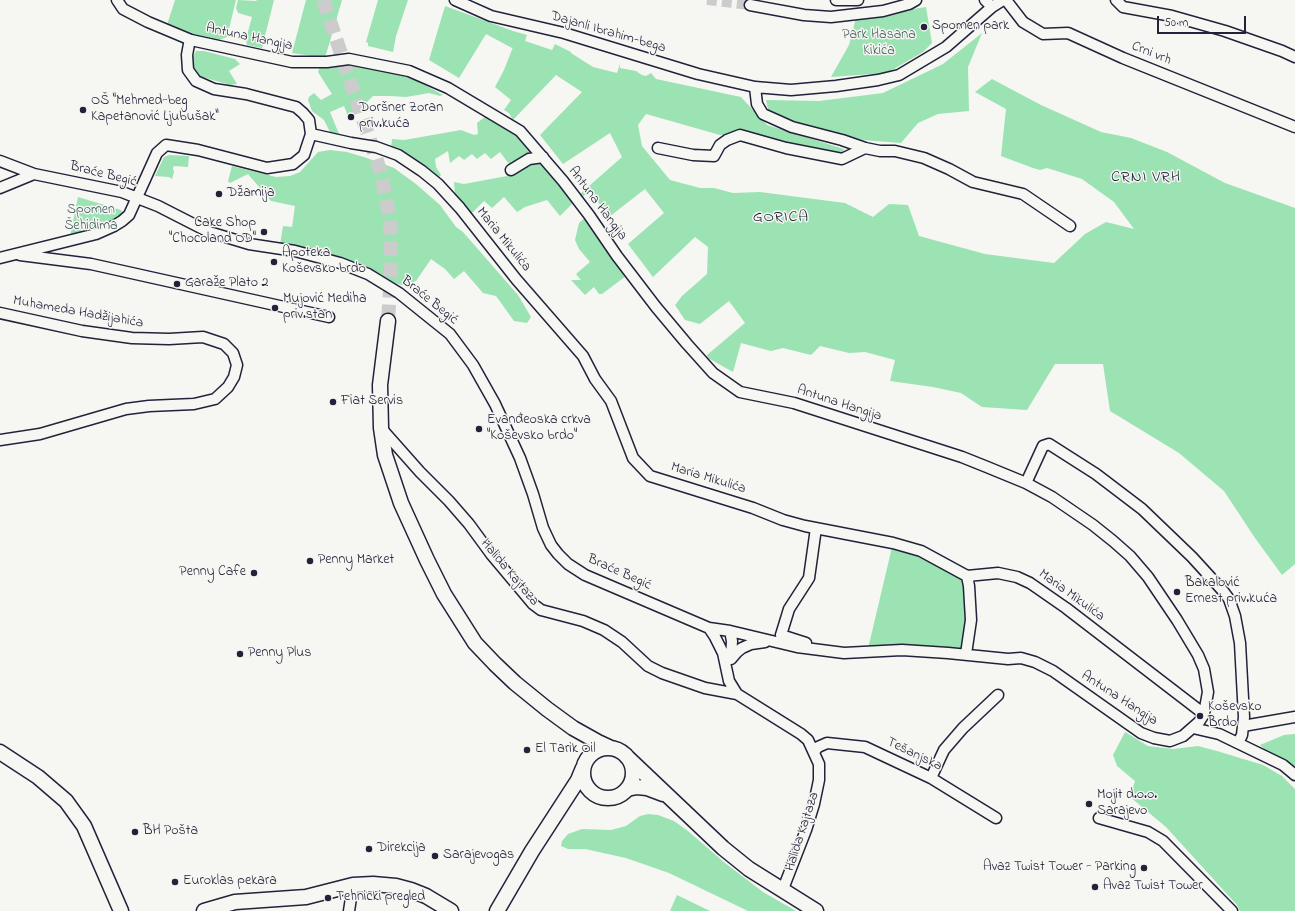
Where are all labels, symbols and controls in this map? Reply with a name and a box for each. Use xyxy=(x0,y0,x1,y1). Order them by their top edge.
scale bar xyxy=(1159,8,1248,34)
street label: Dajanli Ibrahim-bega xyxy=(549,9,667,57)
text: 50 m xyxy=(1164,14,1188,32)
place label: Spomen park xyxy=(932,19,1009,35)
street label: Antuna Hangija xyxy=(204,21,294,55)
marker: Spomen park xyxy=(919,22,929,32)
park label: Park Hasana Kikića xyxy=(842,28,916,60)
street label: Crni vrh xyxy=(1129,38,1173,70)
place label: OŠ "Mehmed-beg Kapetanović Ljubušak" xyxy=(91,94,219,126)
place label: Doršner Zoran priv.kuća xyxy=(359,101,443,134)
marker: OŠ "Mehmed-beg Kapetanović Ljubušak" xyxy=(78,105,88,115)
marker: Doršner Zoran priv.kuća xyxy=(346,112,356,122)
street label: Braće Begić xyxy=(68,159,138,191)
street label: Antuna Hangija xyxy=(564,164,630,244)
district label: CRNI VRH xyxy=(1111,168,1181,188)
place label: Džamija xyxy=(227,186,274,202)
marker: Džamija xyxy=(214,189,224,199)
park label: Spomen Šehidima xyxy=(64,203,118,236)
street label: Maria Mikulića xyxy=(472,205,534,275)
district label: GORICA xyxy=(753,208,809,228)
place label: Cake Shop "Chocoland OD" xyxy=(169,216,256,248)
marker: Cake Shop "Chocoland OD" xyxy=(259,227,269,237)
place label: Apoteka Koševsko brdo xyxy=(282,246,366,278)
marker: Apoteka Koševsko brdo xyxy=(269,257,279,267)
street label: Braće Begić xyxy=(397,273,461,329)
place label: Garaže Plato 2 xyxy=(185,276,268,292)
marker: Garaže Plato 2 xyxy=(172,279,182,289)
place label: Mujović Mediha priv.stan xyxy=(283,292,367,324)
street label: Muhameda Hadžijahića xyxy=(12,293,144,333)
marker: Mujović Mediha priv.stan xyxy=(270,303,280,313)
street label: Antuna Hangija xyxy=(795,382,883,426)
place label: Fiat Servis xyxy=(341,394,403,410)
marker: Fiat Servis xyxy=(328,397,338,407)
place label: Evanđeoska crkva "Koševsko brdo" xyxy=(487,413,591,446)
marker: Evanđeoska crkva "Koševsko brdo" xyxy=(474,424,484,434)
street label: Maria Mikulića xyxy=(668,460,748,498)
street label: Halida Kajtaza xyxy=(476,536,542,610)
street label: Braće Begić xyxy=(585,551,653,595)
place label: Penny Market xyxy=(318,553,394,569)
marker: Penny Market xyxy=(305,556,315,566)
place label: Penny Cafe xyxy=(179,565,246,581)
street label: Maria Mikulića xyxy=(1035,566,1107,626)
marker: Penny Cafe xyxy=(249,568,259,578)
place label: Bakalović Ernest priv.kuća xyxy=(1185,576,1277,608)
marker: Bakalović Ernest priv.kuća xyxy=(1172,587,1182,597)
place label: Penny Plus xyxy=(248,646,311,662)
marker: Penny Plus xyxy=(235,649,245,659)
street label: Antuna Hangija xyxy=(1078,668,1160,730)
place label: Koševsko Brdo xyxy=(1208,700,1261,732)
marker: Koševsko Brdo xyxy=(1195,711,1205,721)
street label: Tešanjska xyxy=(884,734,944,776)
place label: El Tarik Oil xyxy=(535,742,595,758)
marker: El Tarik Oil xyxy=(522,745,532,755)
place label: Mojit d.o.o. Sarajevo xyxy=(1097,788,1157,820)
street label: Halida Kajtaza xyxy=(782,790,824,874)
marker: Mojit d.o.o. Sarajevo xyxy=(1084,799,1094,809)
place label: BH Pošta xyxy=(143,824,198,840)
marker: BH Pošta xyxy=(130,827,140,837)
place label: Direkcija xyxy=(377,841,426,857)
marker: Direkcija xyxy=(364,844,374,854)
place label: Sarajevogas xyxy=(443,848,514,864)
marker: Sarajevogas xyxy=(430,851,440,861)
place label: Avaz Twist Tower - Parking xyxy=(983,860,1136,876)
marker: Avaz Twist Tower - Parking xyxy=(1139,863,1149,873)
place label: Euroklas pekara xyxy=(183,874,277,890)
marker: Euroklas pekara xyxy=(170,877,180,887)
place label: Avaz Twist Tower xyxy=(1103,879,1203,895)
marker: Avaz Twist Tower xyxy=(1090,882,1100,892)
place label: Tehnički pregled xyxy=(336,890,425,906)
marker: Tehnički pregled xyxy=(323,893,333,903)

